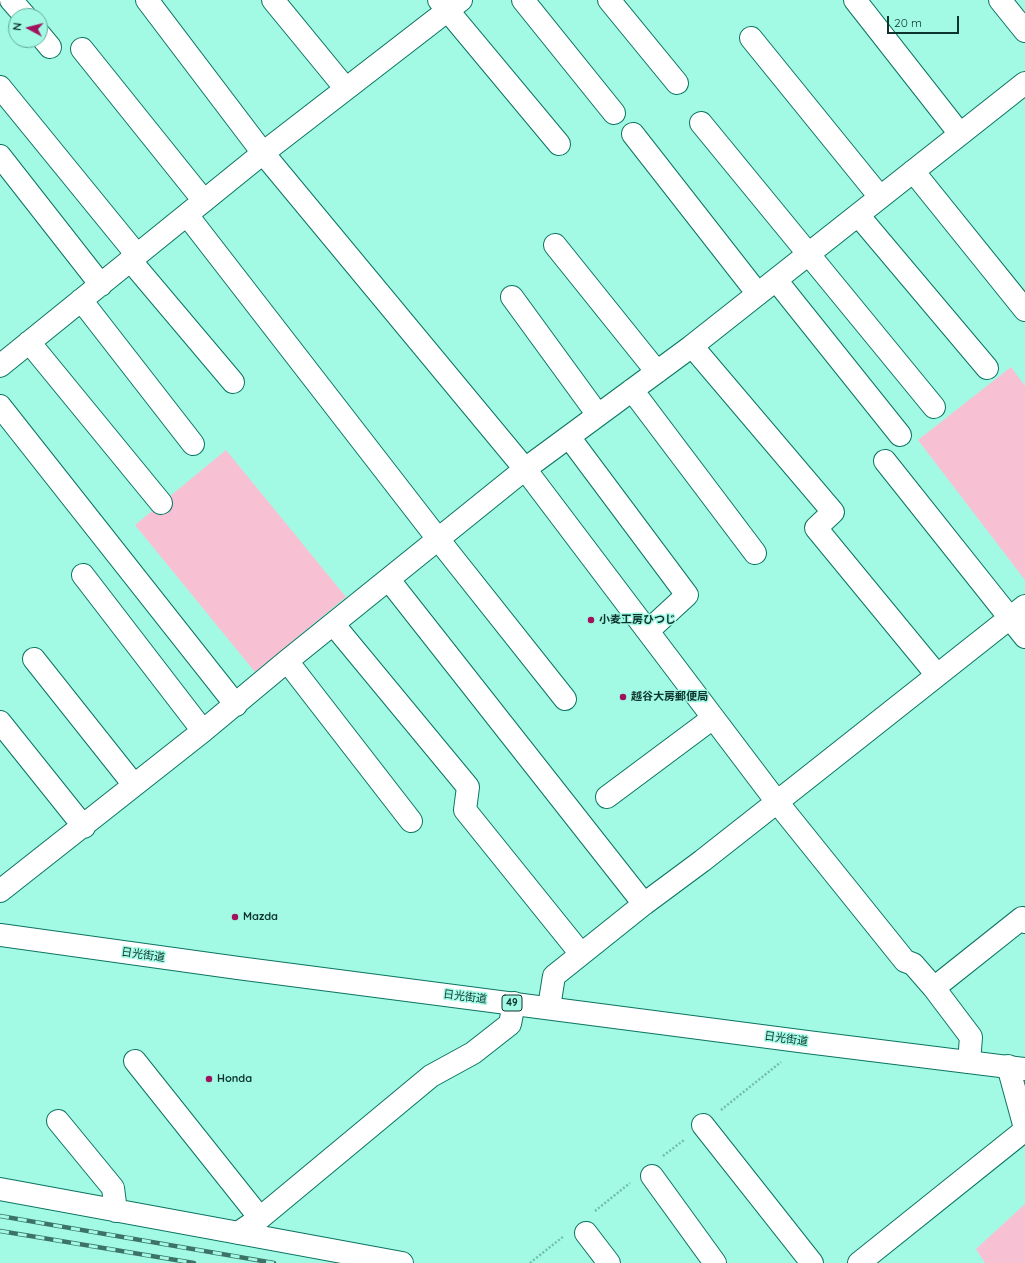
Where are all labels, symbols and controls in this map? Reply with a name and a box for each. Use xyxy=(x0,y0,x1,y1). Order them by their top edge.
north arrow xyxy=(8,8,48,48)
scale bar xyxy=(889,8,961,34)
text: 20 m xyxy=(894,15,922,30)
text: N xyxy=(10,22,25,32)
place label: 小麦工房ひつじ xyxy=(599,613,676,627)
marker: 小麦工房ひつじ xyxy=(586,615,596,625)
place label: 越谷大房郵便局 xyxy=(631,690,708,704)
marker: 越谷大房郵便局 xyxy=(618,692,628,702)
place label: Mazda xyxy=(243,910,278,924)
marker: Mazda xyxy=(230,912,240,922)
street label: 日光街道 xyxy=(120,945,166,965)
street label: 日光街道 xyxy=(442,988,488,1006)
road number: 49 xyxy=(502,995,522,1011)
street label: 日光街道 xyxy=(763,1029,809,1049)
place label: Honda xyxy=(217,1072,252,1086)
marker: Honda xyxy=(204,1074,214,1084)

